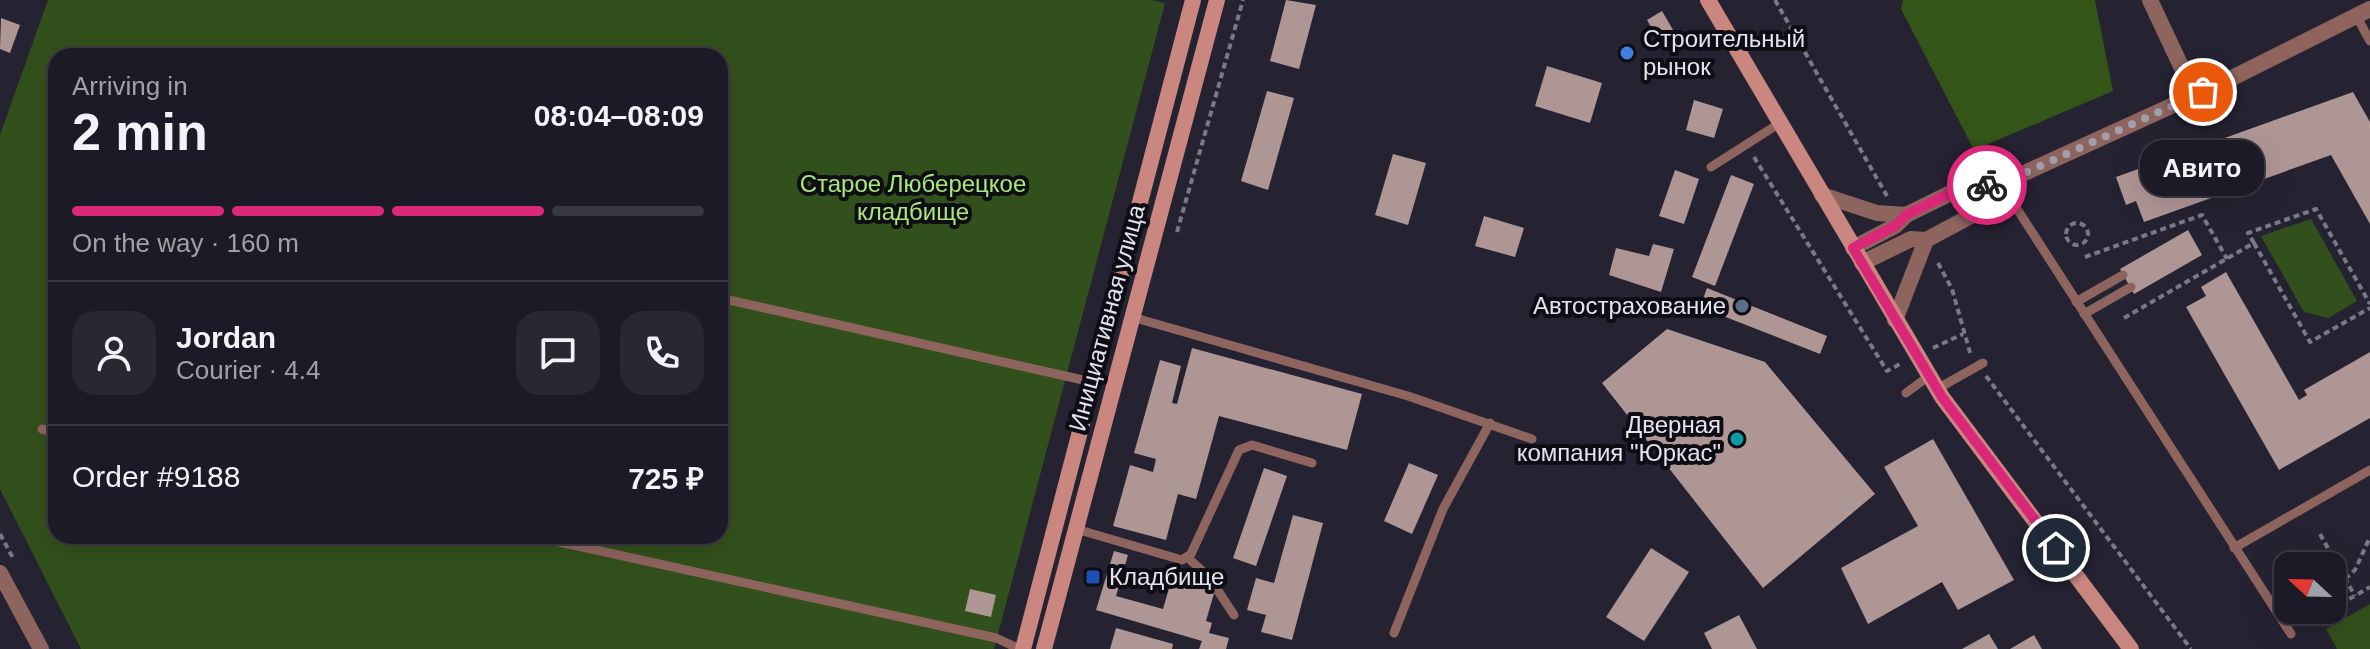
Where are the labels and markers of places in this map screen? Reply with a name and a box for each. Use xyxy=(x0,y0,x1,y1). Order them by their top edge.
place label: Строительный рынок xyxy=(1643,25,1805,80)
marker: Строительный рынок xyxy=(1618,44,1636,62)
pin xyxy=(2169,58,2237,126)
callout: Авито xyxy=(2141,140,2265,196)
place label: Автострахование xyxy=(1533,292,1726,319)
marker: Автострахование xyxy=(1733,297,1751,315)
place label: Дверная компания "Юркас" xyxy=(1517,411,1721,466)
marker: Дверная компания "Юркас" xyxy=(1728,430,1746,448)
pin xyxy=(2022,514,2090,582)
place label: Кладбище xyxy=(1109,563,1224,590)
marker: Кладбище xyxy=(1084,568,1102,586)

